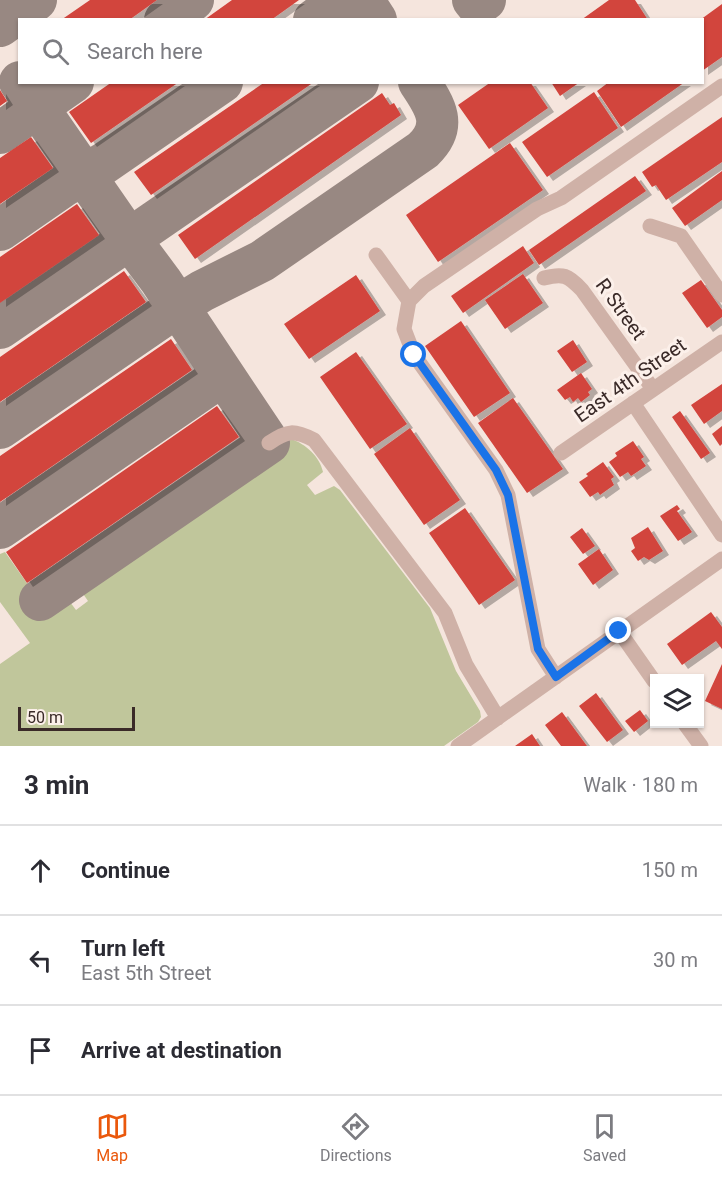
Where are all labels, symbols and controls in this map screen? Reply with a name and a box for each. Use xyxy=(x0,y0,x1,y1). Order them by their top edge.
search box xyxy=(18,18,704,84)
icon: search xyxy=(39,35,72,68)
text: Search here xyxy=(87,39,203,64)
street label: R Street xyxy=(591,274,651,344)
street label: East 4th Street xyxy=(570,333,690,427)
route start xyxy=(400,341,426,367)
route end xyxy=(605,617,631,643)
map controls xyxy=(650,674,704,728)
button: layers xyxy=(650,674,704,728)
scale bar xyxy=(18,704,135,732)
text: 50 m xyxy=(27,708,63,727)
text: 3 min xyxy=(24,770,89,800)
text: Walk · 180 m xyxy=(583,773,698,797)
icon: ahead xyxy=(24,854,57,887)
text: Continue xyxy=(81,858,170,883)
text: 150 m xyxy=(642,858,698,882)
text: Turn left xyxy=(81,936,165,961)
icon: left xyxy=(24,944,57,977)
text: 30 m xyxy=(653,948,698,972)
text: East 5th Street xyxy=(81,961,212,985)
icon: arrive xyxy=(24,1034,57,1067)
text: Arrive at destination xyxy=(81,1038,282,1063)
tab: Map xyxy=(96,1110,129,1165)
tab: Directions xyxy=(320,1110,392,1165)
tab: Saved xyxy=(583,1110,626,1165)

